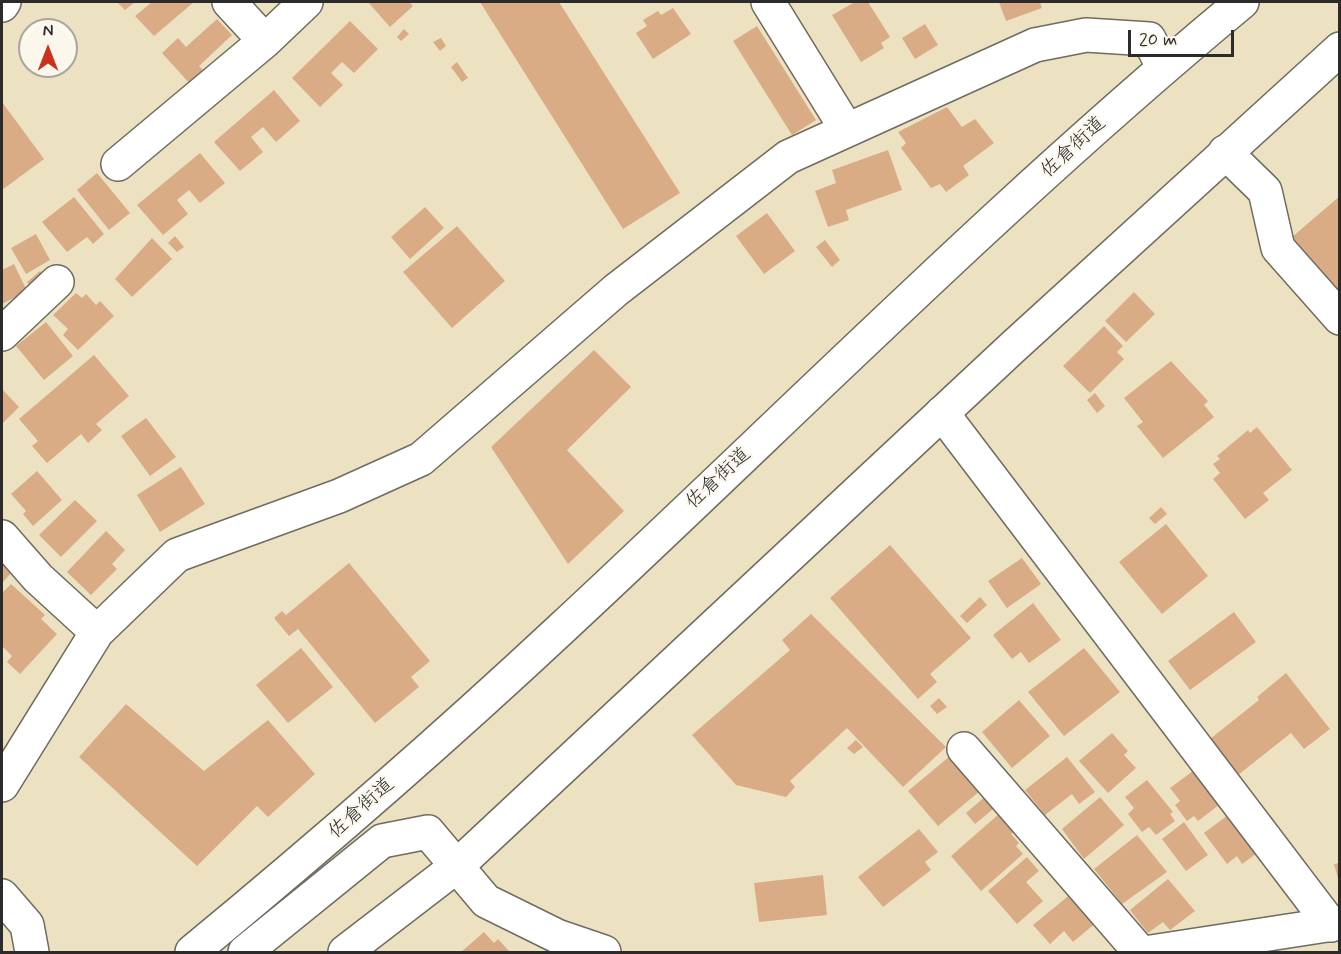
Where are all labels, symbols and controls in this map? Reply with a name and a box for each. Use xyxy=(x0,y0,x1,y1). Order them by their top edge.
north arrow xyxy=(18,18,78,78)
scale bar xyxy=(1131,18,1238,56)
text: N xyxy=(43,21,53,42)
text: 20 m xyxy=(1139,28,1177,52)
street label: 佐倉街道 xyxy=(1037,112,1111,184)
street label: 佐倉街道 xyxy=(682,443,756,515)
street label: 佐倉街道 xyxy=(324,773,400,845)

